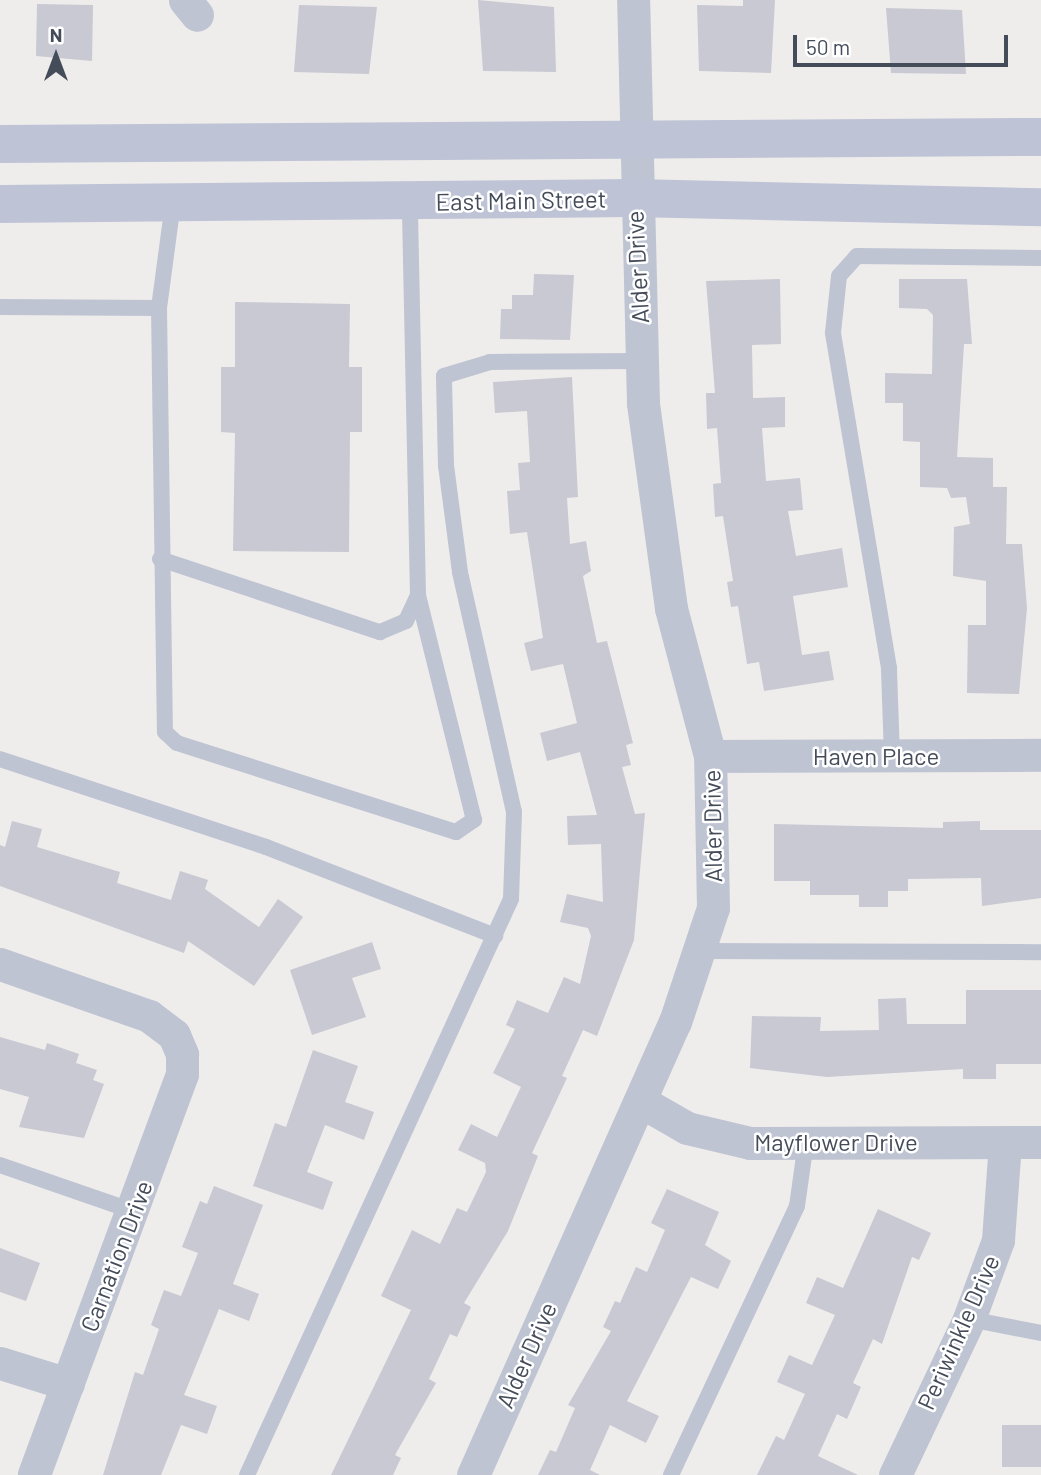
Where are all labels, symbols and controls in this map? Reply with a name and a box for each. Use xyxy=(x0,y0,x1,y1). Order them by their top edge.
north arrow xyxy=(21,21,91,91)
scale bar xyxy=(796,21,1011,65)
text: N xyxy=(50,23,62,46)
text: 50 m xyxy=(806,34,850,59)
street label: East Main Street xyxy=(435,184,607,216)
street label: Alder Drive xyxy=(620,210,654,324)
street label: Haven Place xyxy=(813,742,939,770)
street label: Alder Drive xyxy=(697,769,727,883)
street label: Mayflower Drive xyxy=(754,1128,918,1156)
street label: Carnation Drive xyxy=(74,1176,158,1336)
street label: Periwinkle Drive xyxy=(911,1250,1005,1414)
street label: Alder Drive xyxy=(490,1298,562,1412)

